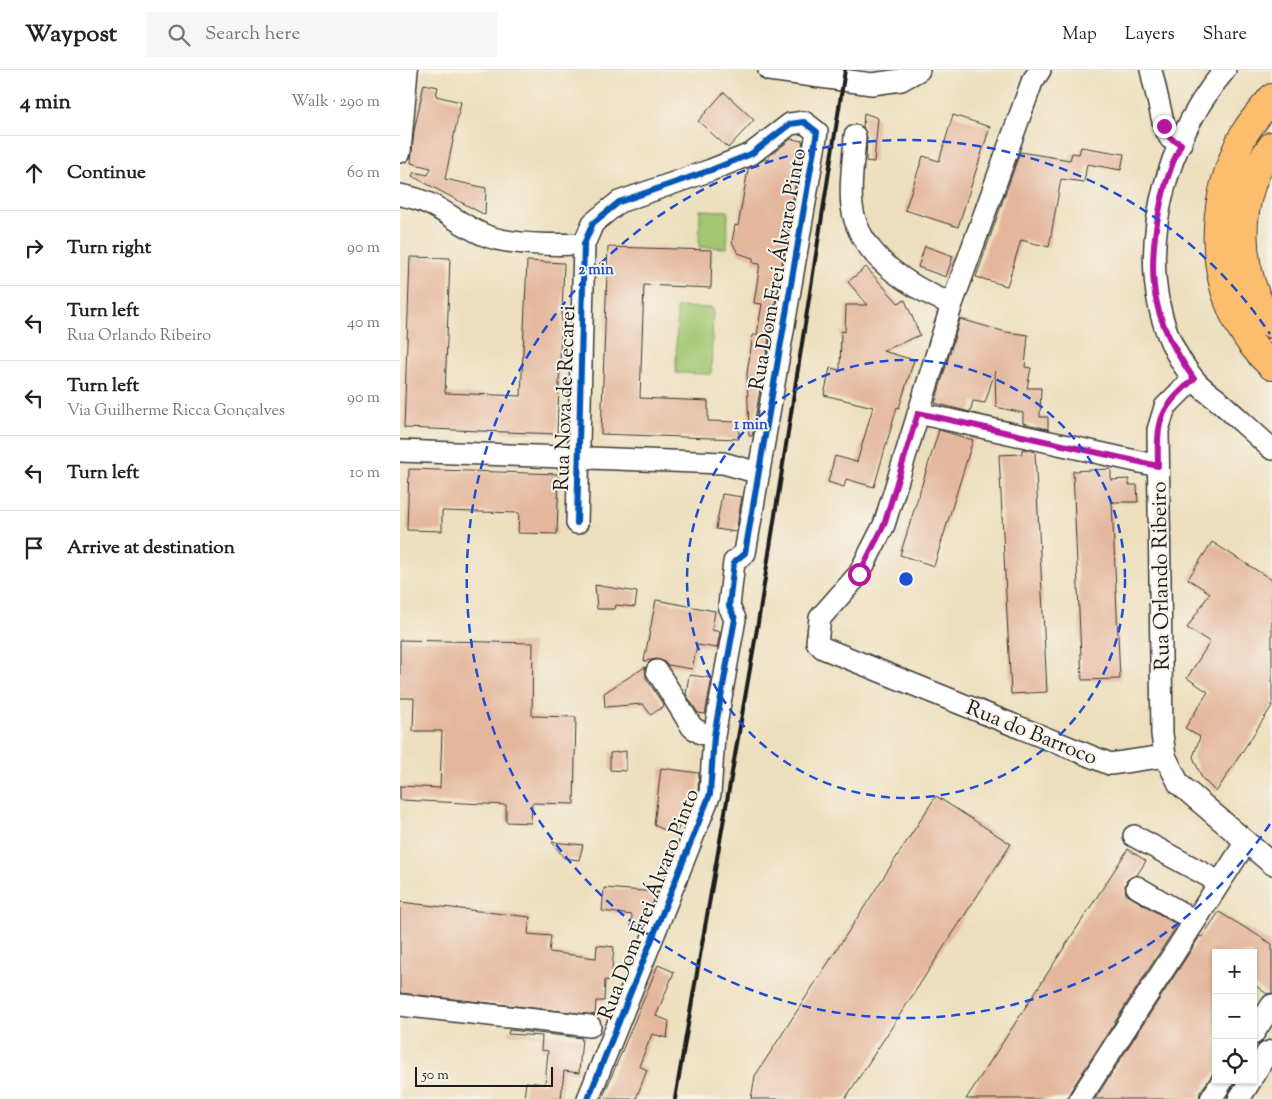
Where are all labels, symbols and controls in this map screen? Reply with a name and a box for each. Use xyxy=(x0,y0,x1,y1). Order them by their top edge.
search box xyxy=(147,12,497,57)
text: Waypost xyxy=(25,18,117,52)
icon: search xyxy=(165,21,193,49)
text: Search here xyxy=(205,21,300,48)
text: Map xyxy=(1062,22,1097,48)
text: Layers xyxy=(1125,22,1175,48)
text: Share xyxy=(1203,22,1247,48)
text: 4 min xyxy=(20,88,71,118)
text: Walk · 290 m xyxy=(291,91,380,114)
route end xyxy=(1153,115,1176,138)
street label: Rua Dom Frei Álvaro Pinto xyxy=(743,146,815,393)
icon: ahead xyxy=(20,159,48,187)
text: Continue xyxy=(67,160,146,187)
text: 60 m xyxy=(347,162,380,185)
icon: right xyxy=(20,234,48,262)
text: Turn right xyxy=(67,235,151,262)
text: 90 m xyxy=(347,237,380,260)
text: 2 min xyxy=(578,260,614,281)
text: Turn left xyxy=(67,298,139,325)
street label: Rua Nova de Recarei xyxy=(548,305,584,491)
icon: left xyxy=(20,309,48,337)
text: 40 m xyxy=(347,312,380,335)
text: Rua Orlando Ribeiro xyxy=(67,325,211,348)
text: Turn left xyxy=(67,373,139,400)
icon: left xyxy=(20,384,48,412)
text: 90 m xyxy=(347,387,380,410)
text: Via Guilherme Ricca Gonçalves xyxy=(67,400,285,423)
text: 1 min xyxy=(734,415,768,436)
icon: left xyxy=(20,459,48,487)
text: Turn left xyxy=(67,460,139,487)
text: 10 m xyxy=(350,462,380,485)
street label: Rua Orlando Ribeiro xyxy=(1145,481,1179,671)
icon: arrive xyxy=(20,534,48,562)
text: Arrive at destination xyxy=(67,535,235,562)
route start xyxy=(848,563,871,586)
centre of rings xyxy=(897,570,915,588)
street label: Rua do Barroco xyxy=(961,694,1101,774)
street label: Rua Dom Frei Álvaro Pinto xyxy=(592,785,708,1025)
map controls xyxy=(1212,949,1257,1084)
button: + xyxy=(1212,949,1257,994)
button: − xyxy=(1212,994,1257,1039)
button: locate xyxy=(1212,1039,1257,1084)
scale bar xyxy=(415,1064,552,1087)
text: 50 m xyxy=(422,1066,449,1086)

